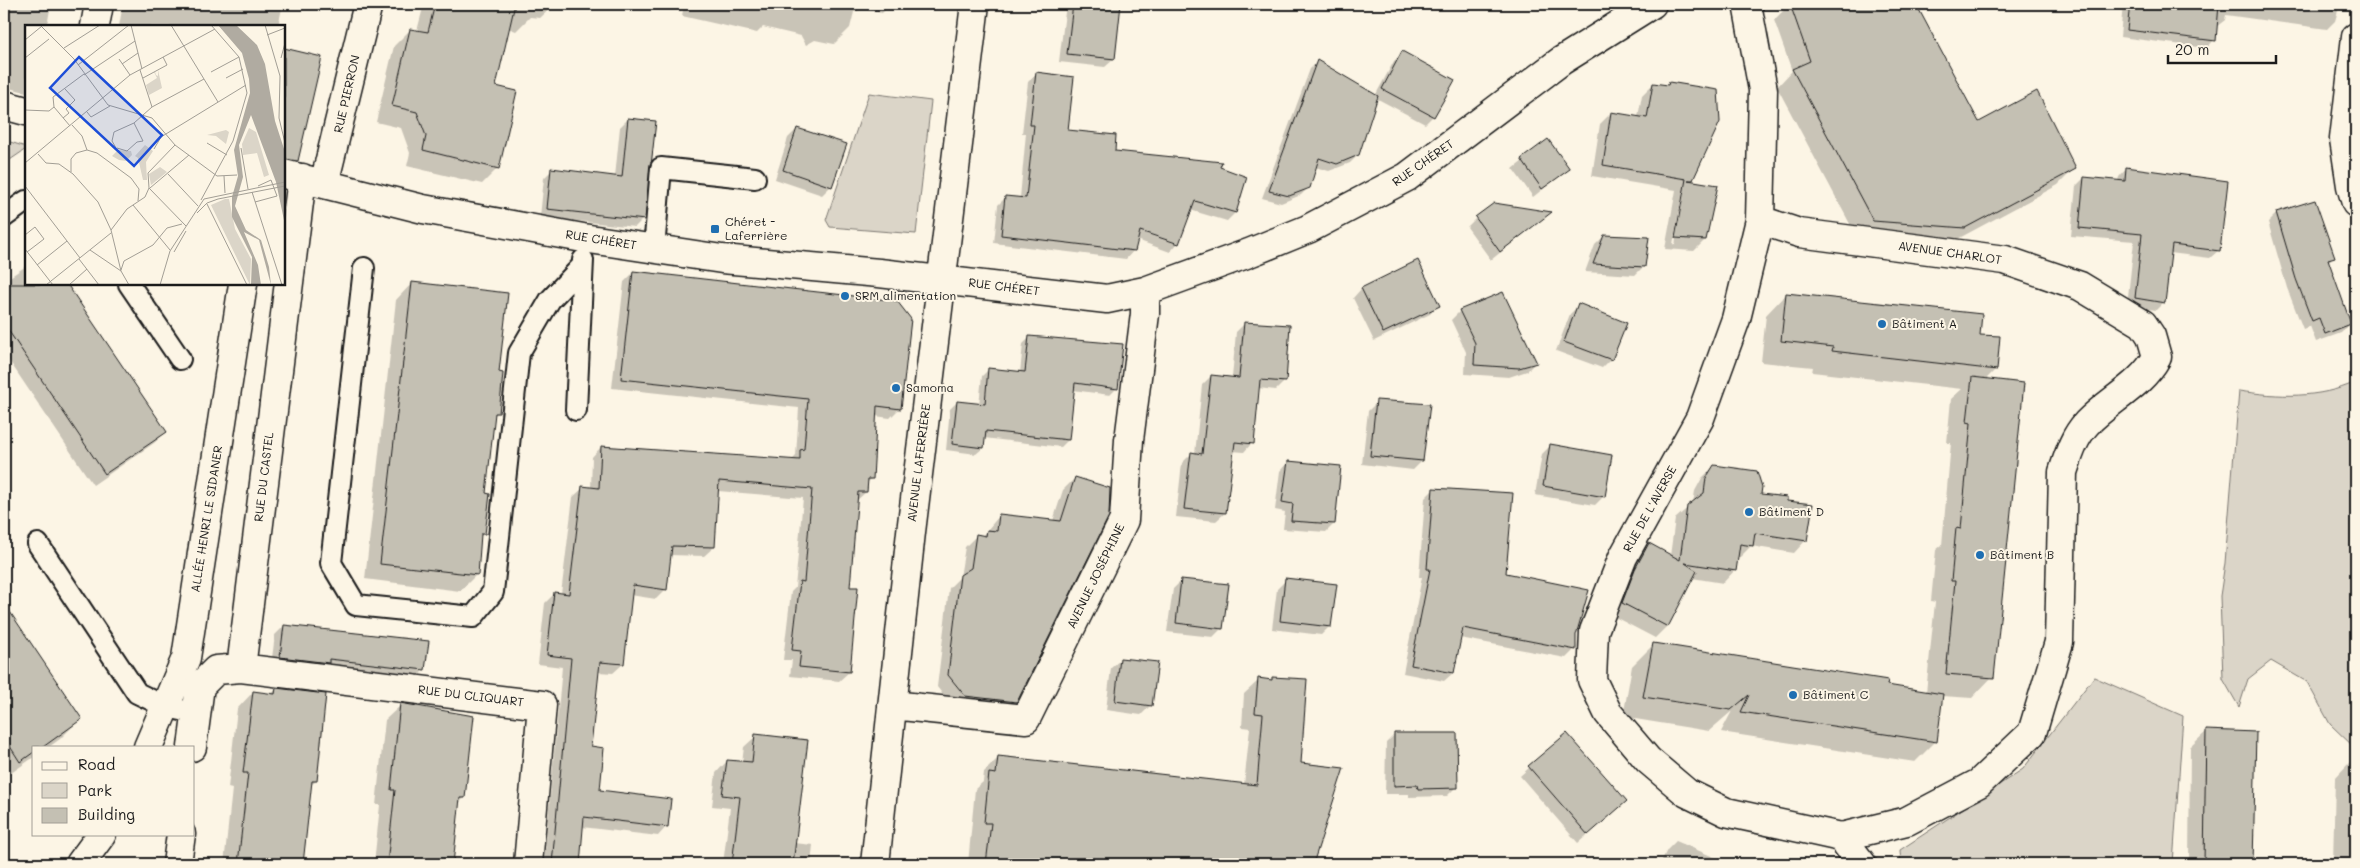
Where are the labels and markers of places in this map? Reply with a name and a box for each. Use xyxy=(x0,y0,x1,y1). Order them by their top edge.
place label: Chéret - Laferrière xyxy=(725,213,788,243)
marker: Chéret - Laferrière xyxy=(709,223,721,235)
place label: SRM alimentation xyxy=(855,287,956,303)
marker: SRM alimentation xyxy=(839,290,851,302)
place label: Bâtiment A xyxy=(1892,315,1957,331)
marker: Bâtiment A xyxy=(1876,318,1888,330)
place label: Samoma xyxy=(906,379,954,395)
marker: Samoma xyxy=(890,382,902,394)
place label: Bâtiment D xyxy=(1759,503,1824,519)
marker: Bâtiment D xyxy=(1743,506,1755,518)
place label: Bâtiment B xyxy=(1990,546,2054,562)
marker: Bâtiment B xyxy=(1974,549,1986,561)
place label: Bâtiment C xyxy=(1803,686,1869,702)
marker: Bâtiment C xyxy=(1787,689,1799,701)

